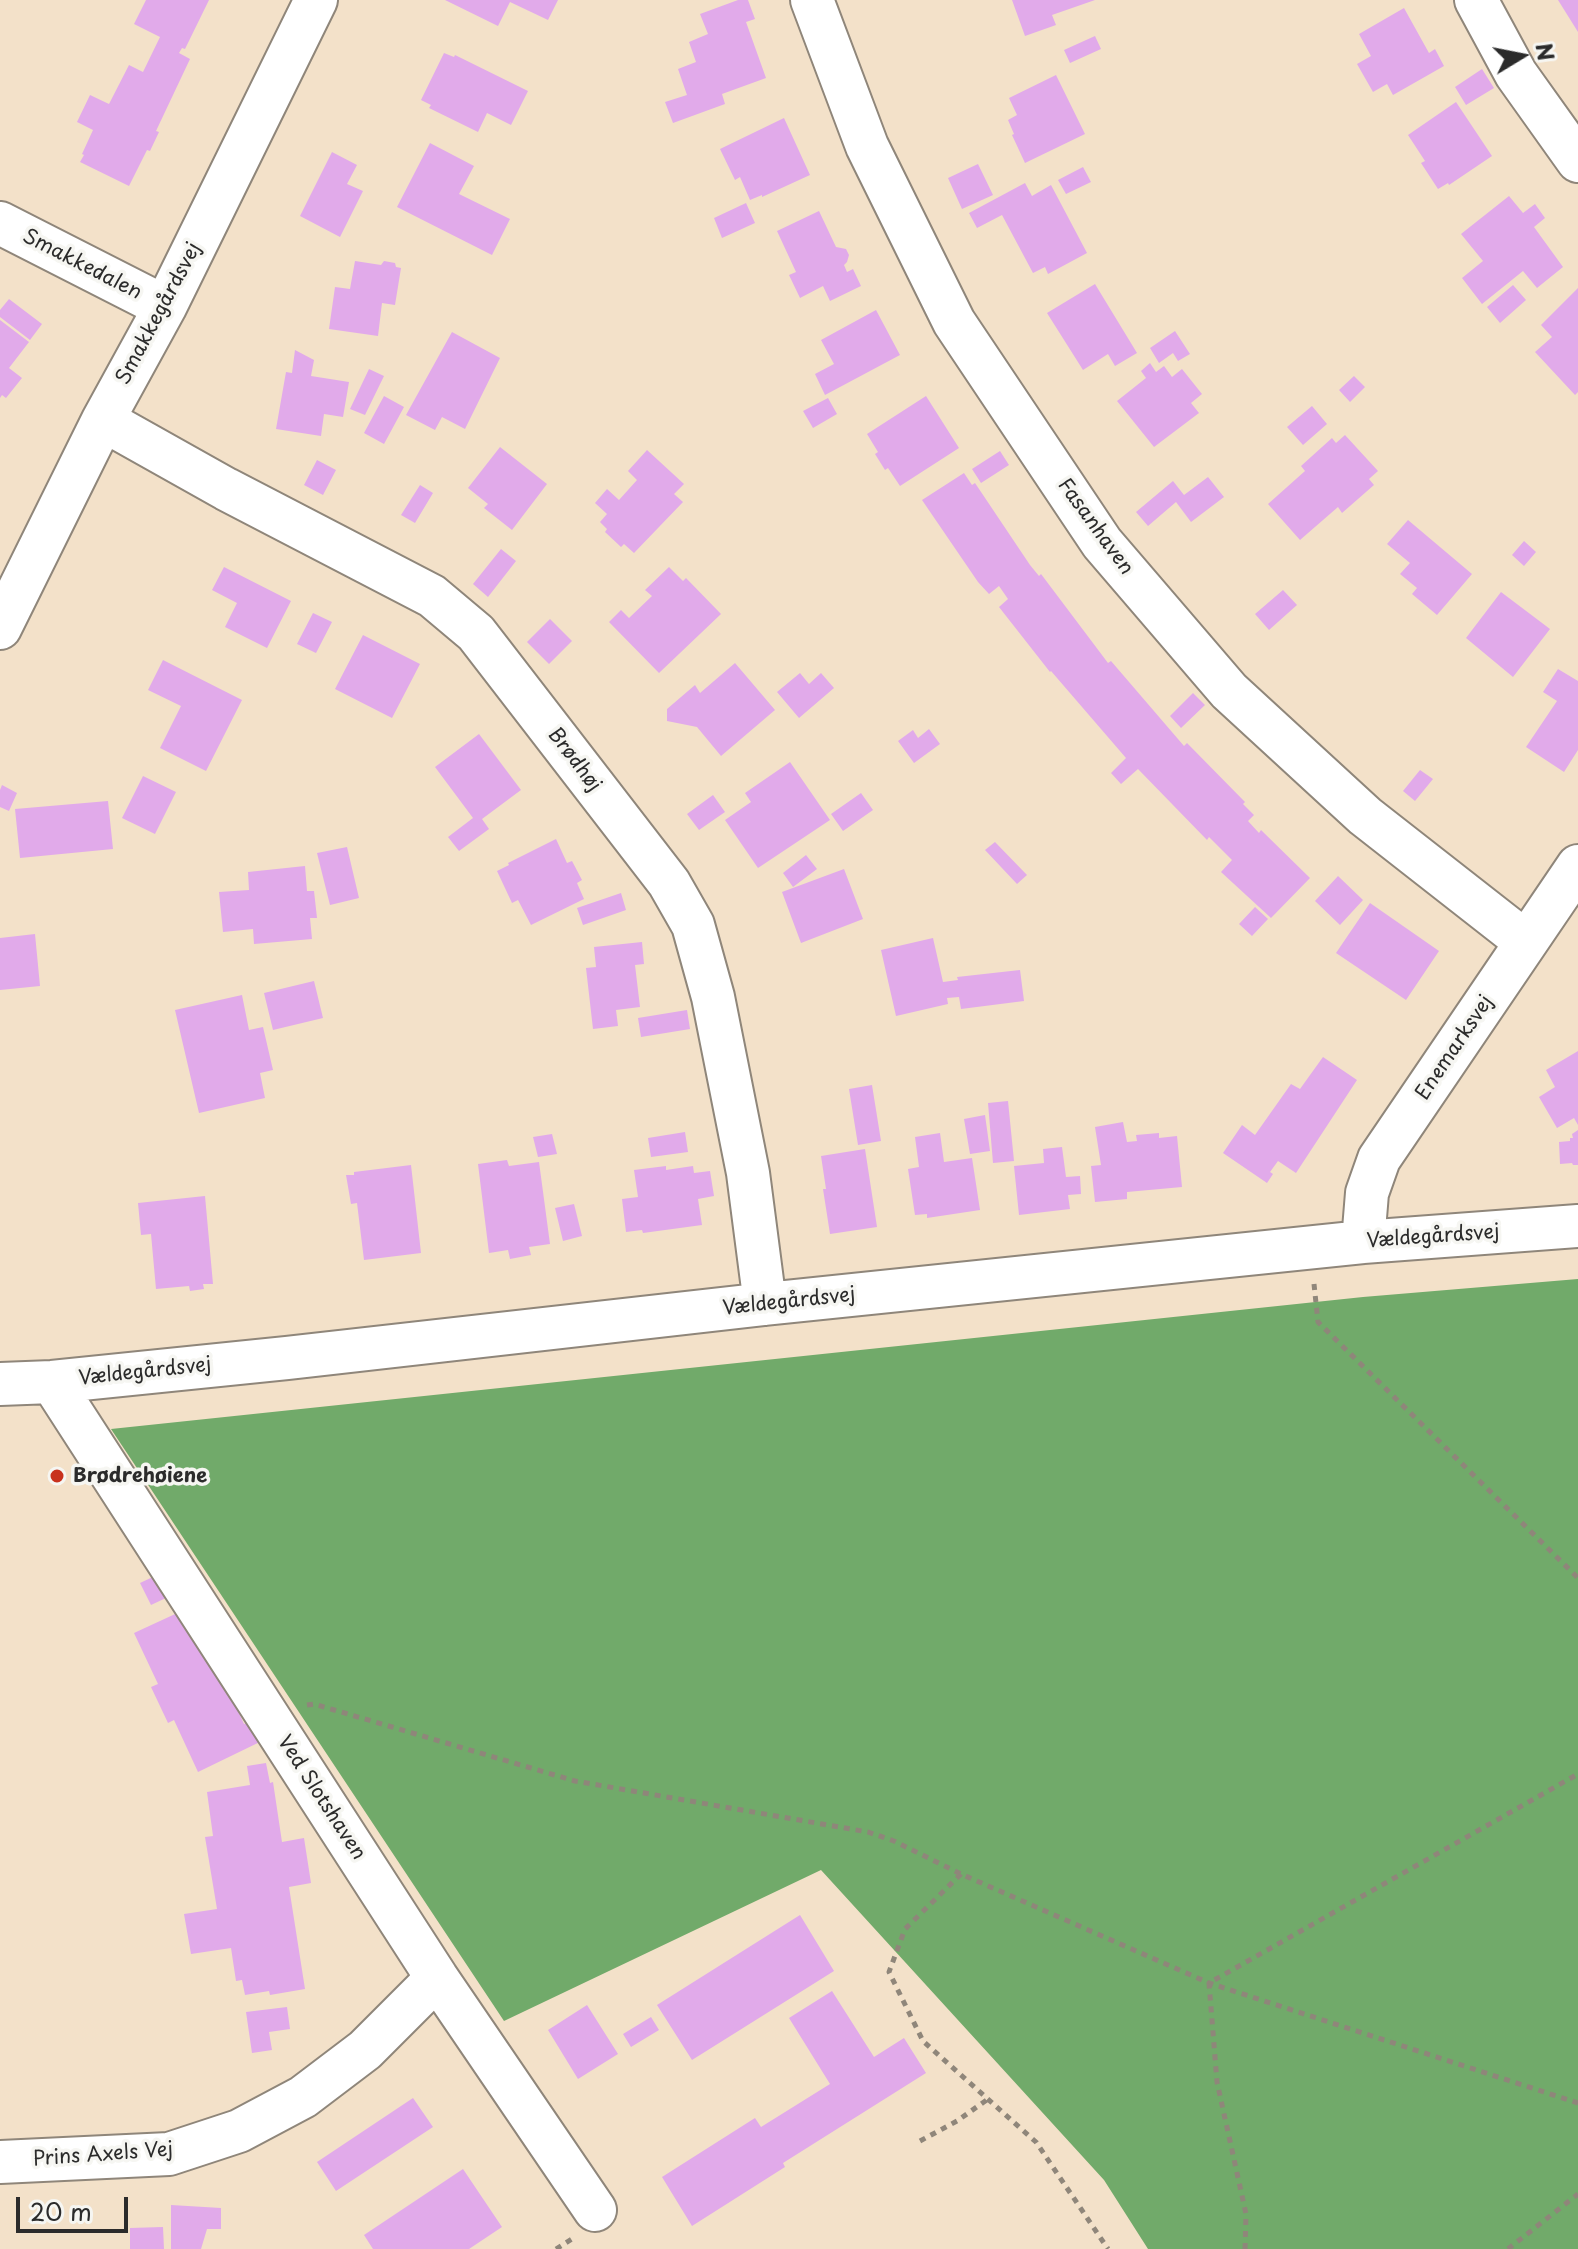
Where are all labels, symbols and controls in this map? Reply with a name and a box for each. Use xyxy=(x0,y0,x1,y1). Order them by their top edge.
north arrow xyxy=(1482,16,1562,96)
text: N xyxy=(1528,40,1564,63)
street label: Smakkedalen xyxy=(18,225,146,305)
street label: Smakkegårdsvej xyxy=(111,239,207,389)
street label: Fasanhaven xyxy=(1052,474,1138,580)
street label: Brødhøj xyxy=(542,723,606,797)
street label: Enemarksvej xyxy=(1411,991,1499,1105)
street label: Vældegårdsvej xyxy=(1366,1220,1500,1254)
street label: Vældegårdsvej xyxy=(721,1283,857,1321)
street label: Vældegårdsvej xyxy=(77,1353,213,1391)
place label: Brødrehøiene xyxy=(73,1464,207,1488)
marker: Brødrehøiene xyxy=(48,1467,66,1485)
street label: Ved Slotshaven xyxy=(272,1731,370,1865)
street label: Prins Axels Vej xyxy=(32,2138,174,2172)
scale bar xyxy=(20,2181,132,2231)
text: 20 m xyxy=(30,2193,92,2229)

